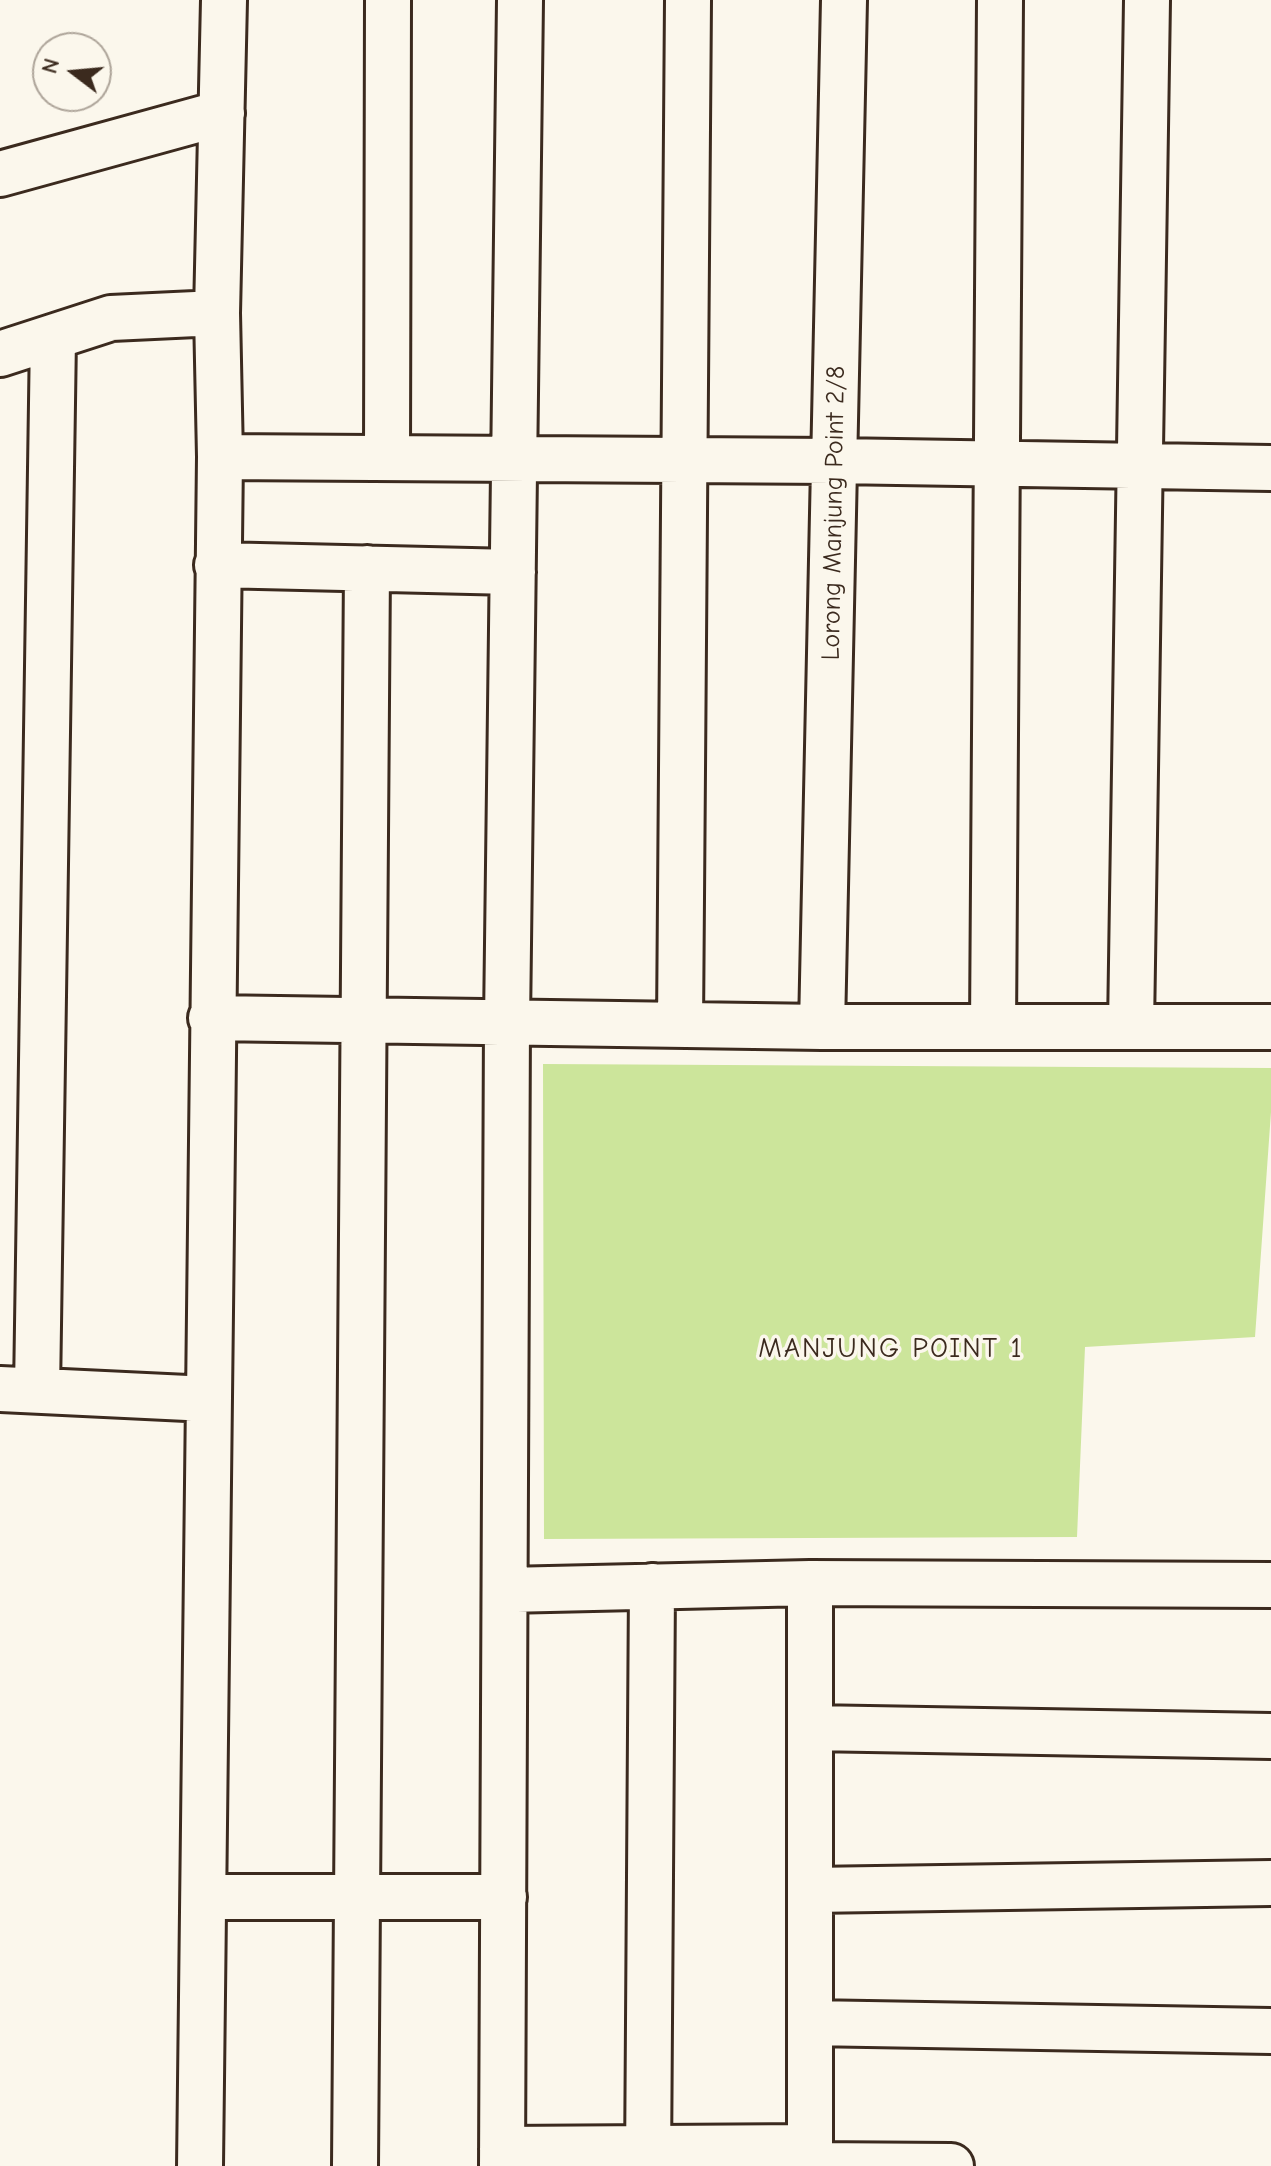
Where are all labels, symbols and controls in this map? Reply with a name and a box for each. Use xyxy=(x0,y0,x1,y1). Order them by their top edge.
north arrow xyxy=(32,32,112,112)
text: N xyxy=(36,55,65,76)
street label: Lorong Manjung Point 2/8 xyxy=(816,365,852,661)
district label: MANJUNG POINT 1 xyxy=(758,1332,1024,1366)

